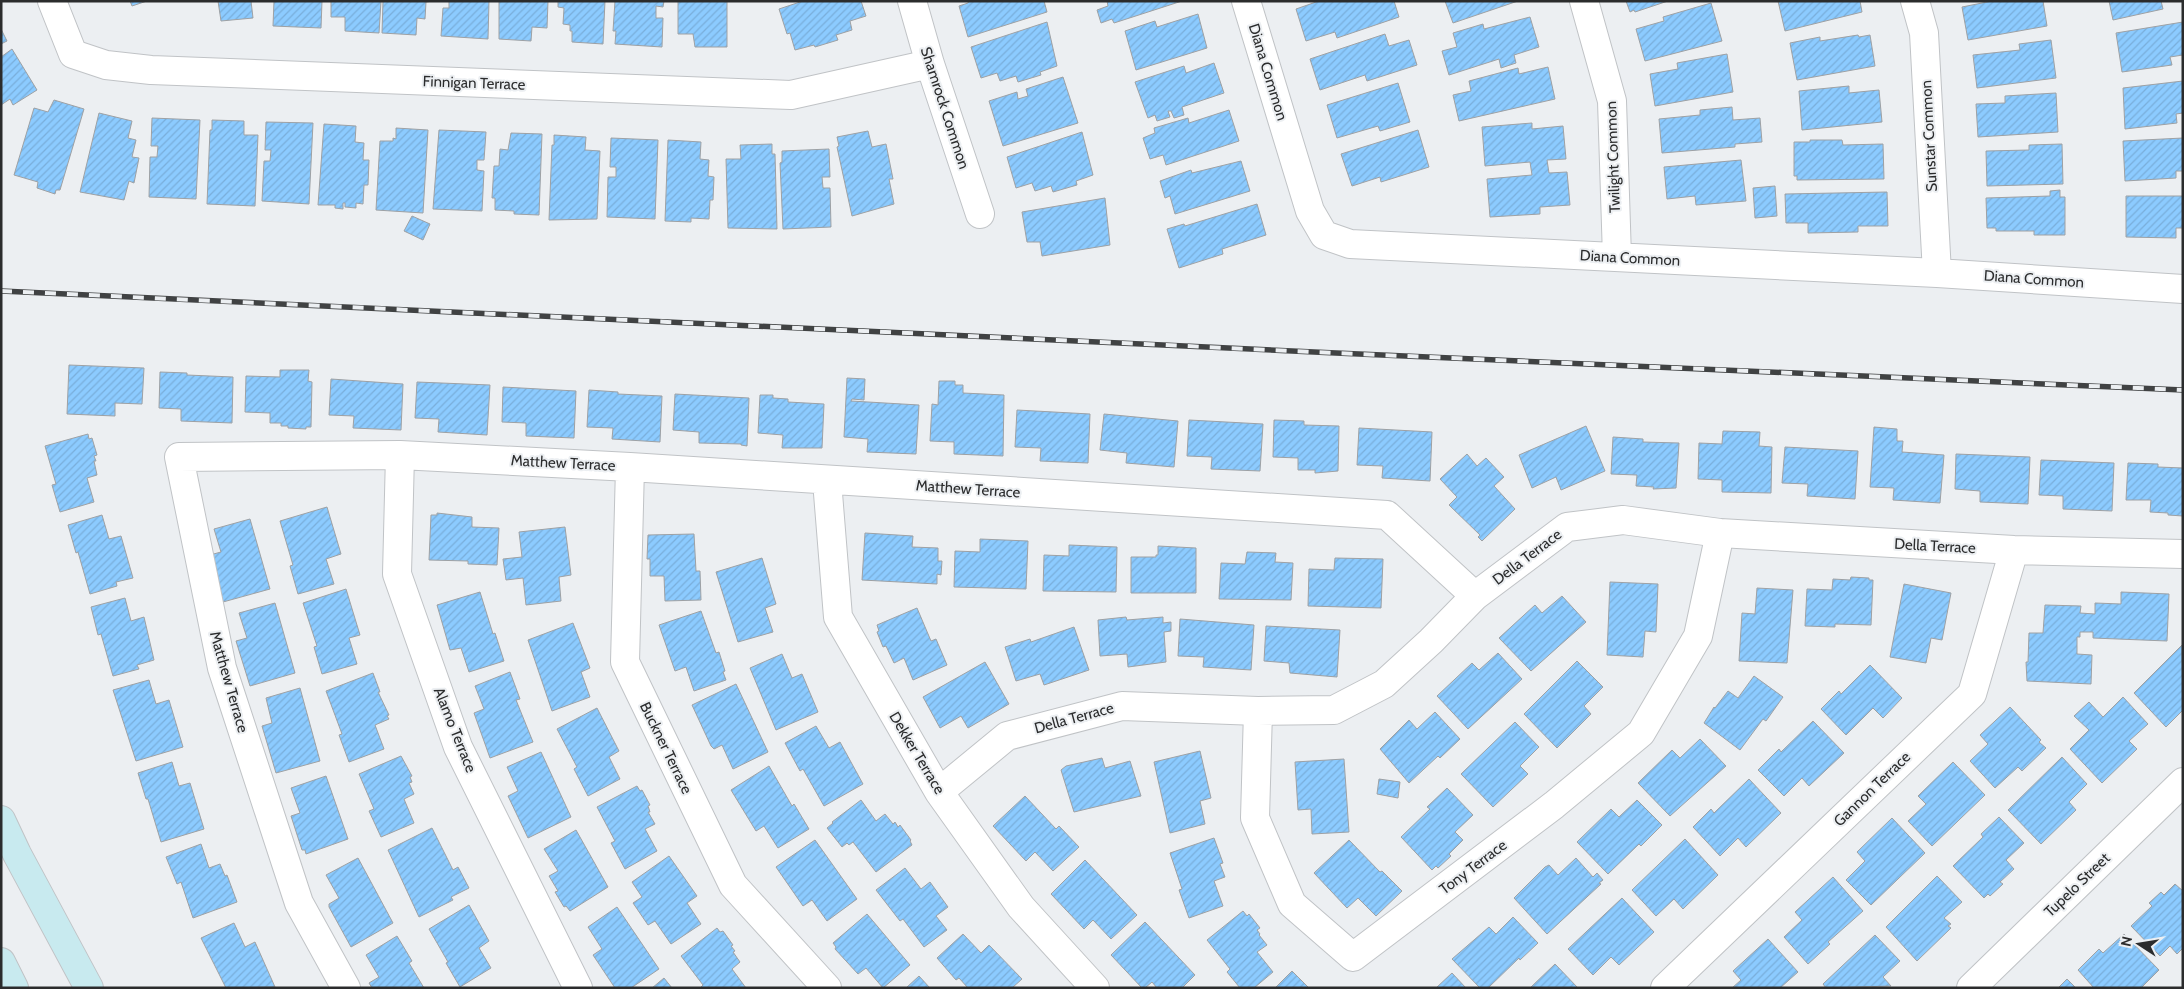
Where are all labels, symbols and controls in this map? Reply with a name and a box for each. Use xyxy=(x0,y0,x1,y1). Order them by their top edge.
street label: Diana Common xyxy=(1245,21,1291,123)
street label: Shamrock Common xyxy=(917,45,973,171)
street label: Finnigan Terrace xyxy=(422,72,526,94)
street label: Sunstar Common xyxy=(1917,80,1941,192)
street label: Twilight Common xyxy=(1602,101,1624,213)
street label: Diana Common xyxy=(1579,246,1681,270)
street label: Diana Common xyxy=(1983,267,2085,291)
street label: Matthew Terrace xyxy=(510,451,616,475)
street label: Matthew Terrace xyxy=(915,476,1021,502)
street label: Della Terrace xyxy=(1489,525,1565,589)
street label: Della Terrace xyxy=(1894,535,1977,557)
street label: Matthew Terrace xyxy=(206,629,252,735)
street label: Alamo Terrace xyxy=(430,685,480,775)
street label: Buckner Terrace xyxy=(636,699,696,797)
street label: Della Terrace xyxy=(1032,699,1116,737)
street label: Dekker Terrace xyxy=(885,709,949,798)
street label: Gannon Terrace xyxy=(1830,748,1914,830)
street label: Tony Terrace xyxy=(1436,836,1510,898)
street label: Tupelo Street xyxy=(2040,849,2114,921)
north arrow xyxy=(2114,919,2164,969)
text: N xyxy=(2116,935,2136,948)

